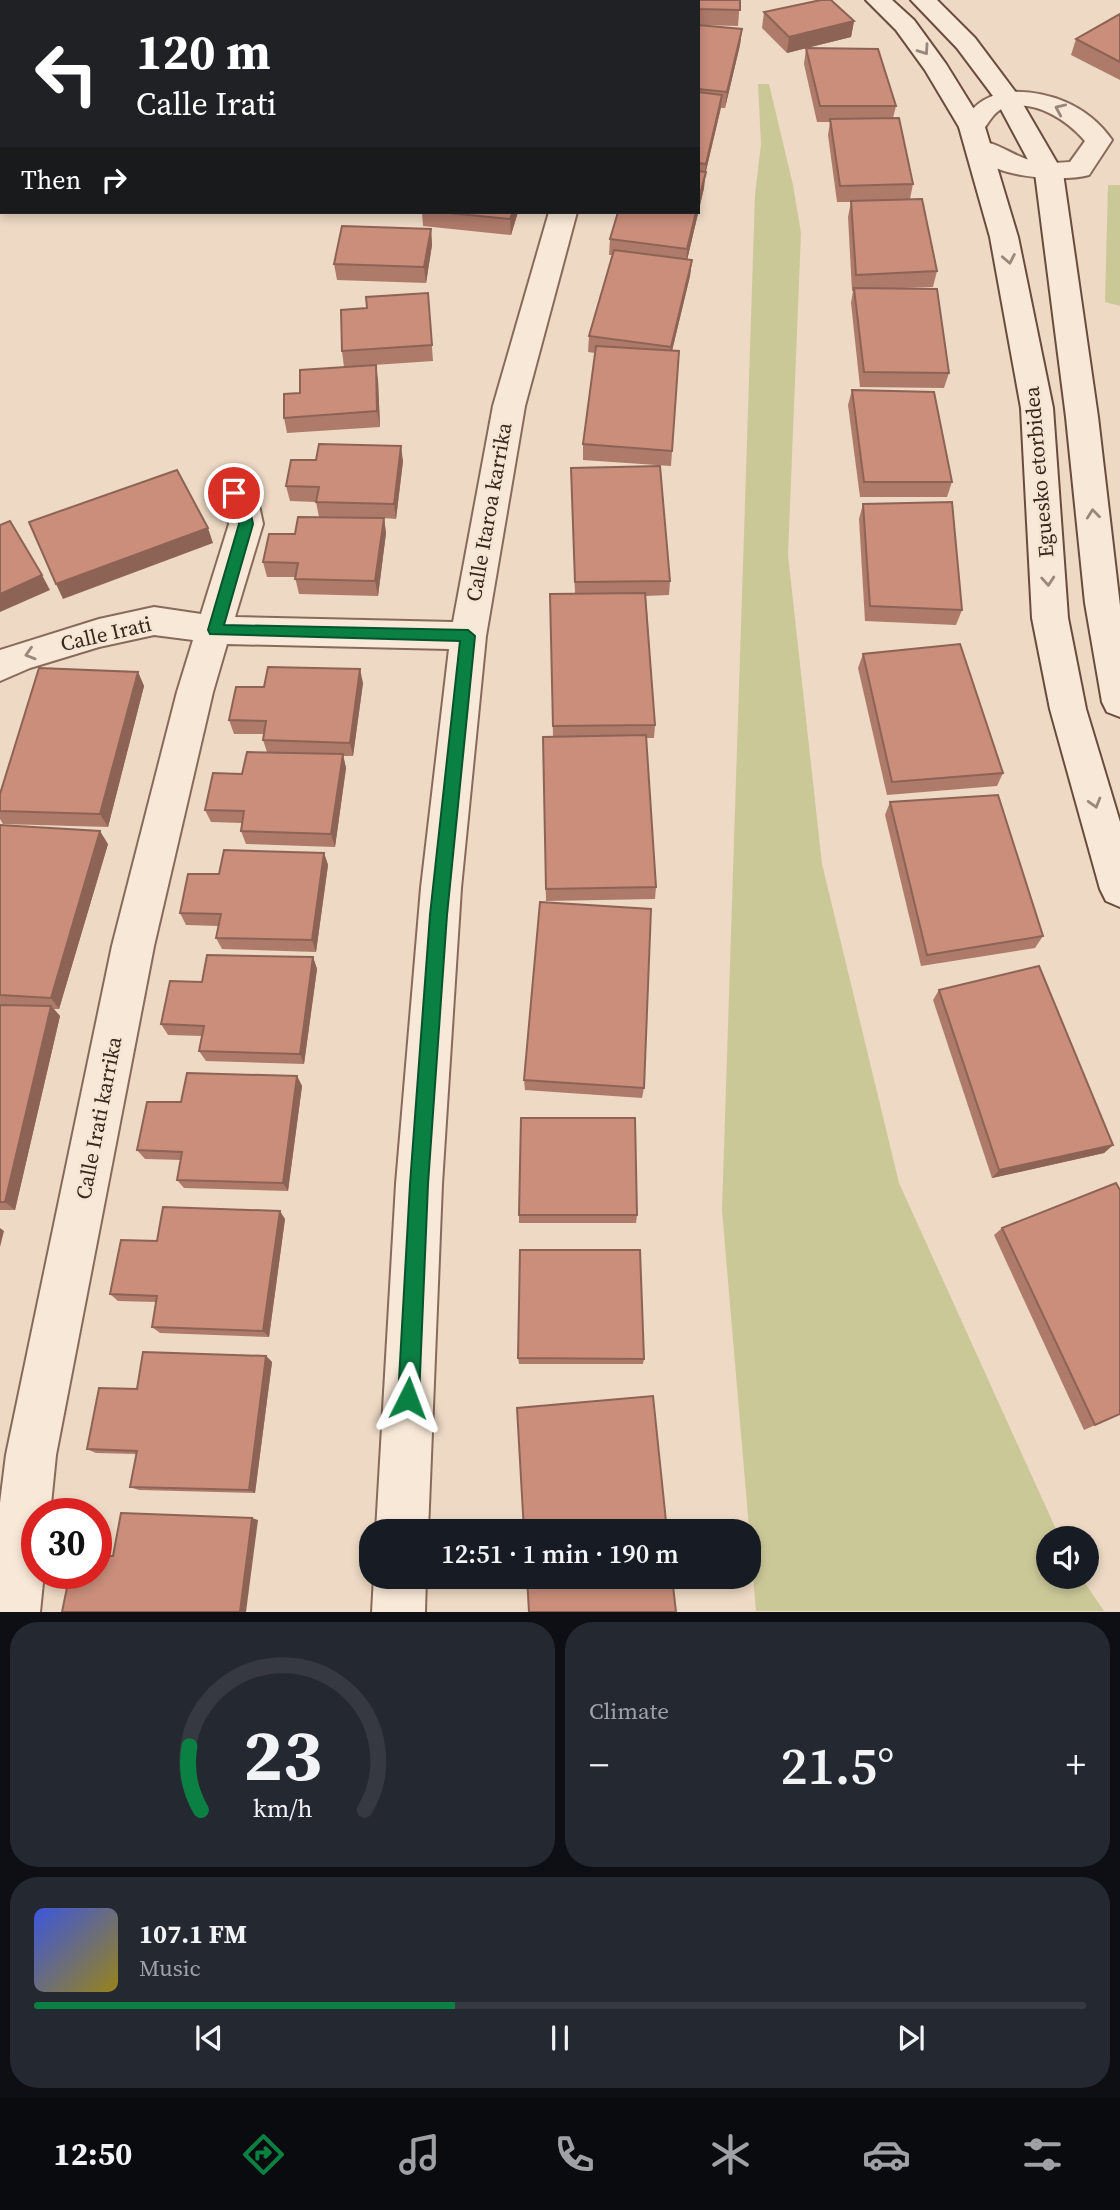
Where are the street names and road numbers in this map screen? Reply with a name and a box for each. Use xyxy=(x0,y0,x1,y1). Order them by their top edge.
street label: Eguesko etorbidea xyxy=(1017,385,1060,559)
street label: Calle Itaroa karrika xyxy=(459,420,519,604)
street label: Calle Irati xyxy=(58,609,154,658)
street label: Calle Irati karrika xyxy=(68,1034,129,1202)

